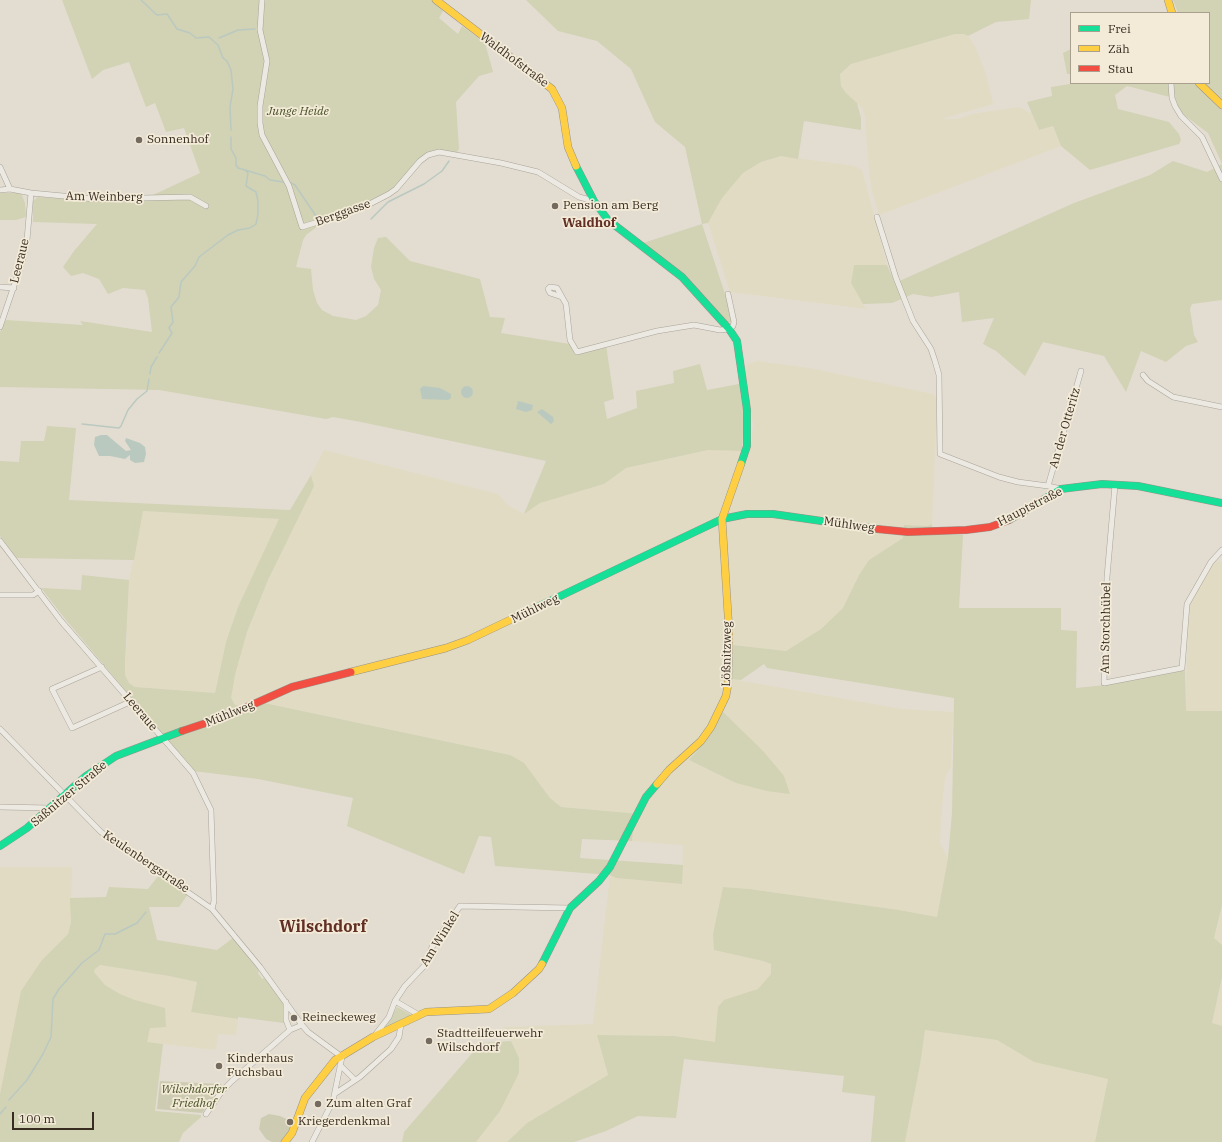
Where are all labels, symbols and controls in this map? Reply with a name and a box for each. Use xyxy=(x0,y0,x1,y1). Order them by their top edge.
legend xyxy=(1070,12,1210,84)
text: Frei xyxy=(1108,21,1131,36)
street label: Waldhofstraße xyxy=(477,29,551,91)
text: Zäh xyxy=(1108,41,1130,56)
text: Stau xyxy=(1108,61,1133,76)
park label: Junge Heide xyxy=(267,105,329,119)
place label: Sonnenhof xyxy=(147,133,209,147)
marker: Sonnenhof xyxy=(134,135,144,145)
street label: Am Weinberg xyxy=(65,189,143,205)
street label: Berggasse xyxy=(314,196,372,230)
place label: Pension am Berg xyxy=(563,199,658,213)
marker: Pension am Berg xyxy=(550,201,560,211)
district label: Waldhof xyxy=(562,215,616,231)
street label: Leeraue xyxy=(7,237,33,285)
street label: An der Otteritz xyxy=(1047,386,1083,470)
street label: Hauptstraße xyxy=(995,484,1065,530)
street label: Mühlweg xyxy=(823,514,875,536)
street label: Am Storchhübel xyxy=(1098,582,1114,674)
street label: Mühlweg xyxy=(509,591,561,627)
street label: Lößnitzweg xyxy=(719,621,735,687)
street label: Leeraue xyxy=(120,690,160,734)
street label: Mühlweg xyxy=(204,698,256,730)
street label: Saßnitzer Straße xyxy=(28,758,110,830)
street label: Keulenbergstraße xyxy=(100,828,192,896)
street label: Am Winkel xyxy=(417,909,463,969)
district label: Wilschdorf xyxy=(279,917,367,937)
place label: Reineckeweg xyxy=(302,1011,376,1025)
marker: Reineckeweg xyxy=(289,1013,299,1023)
place label: Stadtteilfeuerwehr Wilschdorf xyxy=(437,1027,543,1055)
marker: Stadtteilfeuerwehr Wilschdorf xyxy=(424,1036,434,1046)
place label: Kinderhaus Fuchsbau xyxy=(227,1052,293,1080)
marker: Kinderhaus Fuchsbau xyxy=(214,1061,224,1071)
park label: Wilschdorfer Friedhof xyxy=(161,1083,227,1111)
place label: Zum alten Graf xyxy=(326,1097,411,1111)
marker: Zum alten Graf xyxy=(313,1099,323,1109)
scale bar xyxy=(14,1104,96,1130)
text: 100 m xyxy=(19,1111,55,1126)
place label: Kriegerdenkmal xyxy=(298,1115,390,1129)
marker: Kriegerdenkmal xyxy=(285,1117,295,1127)

